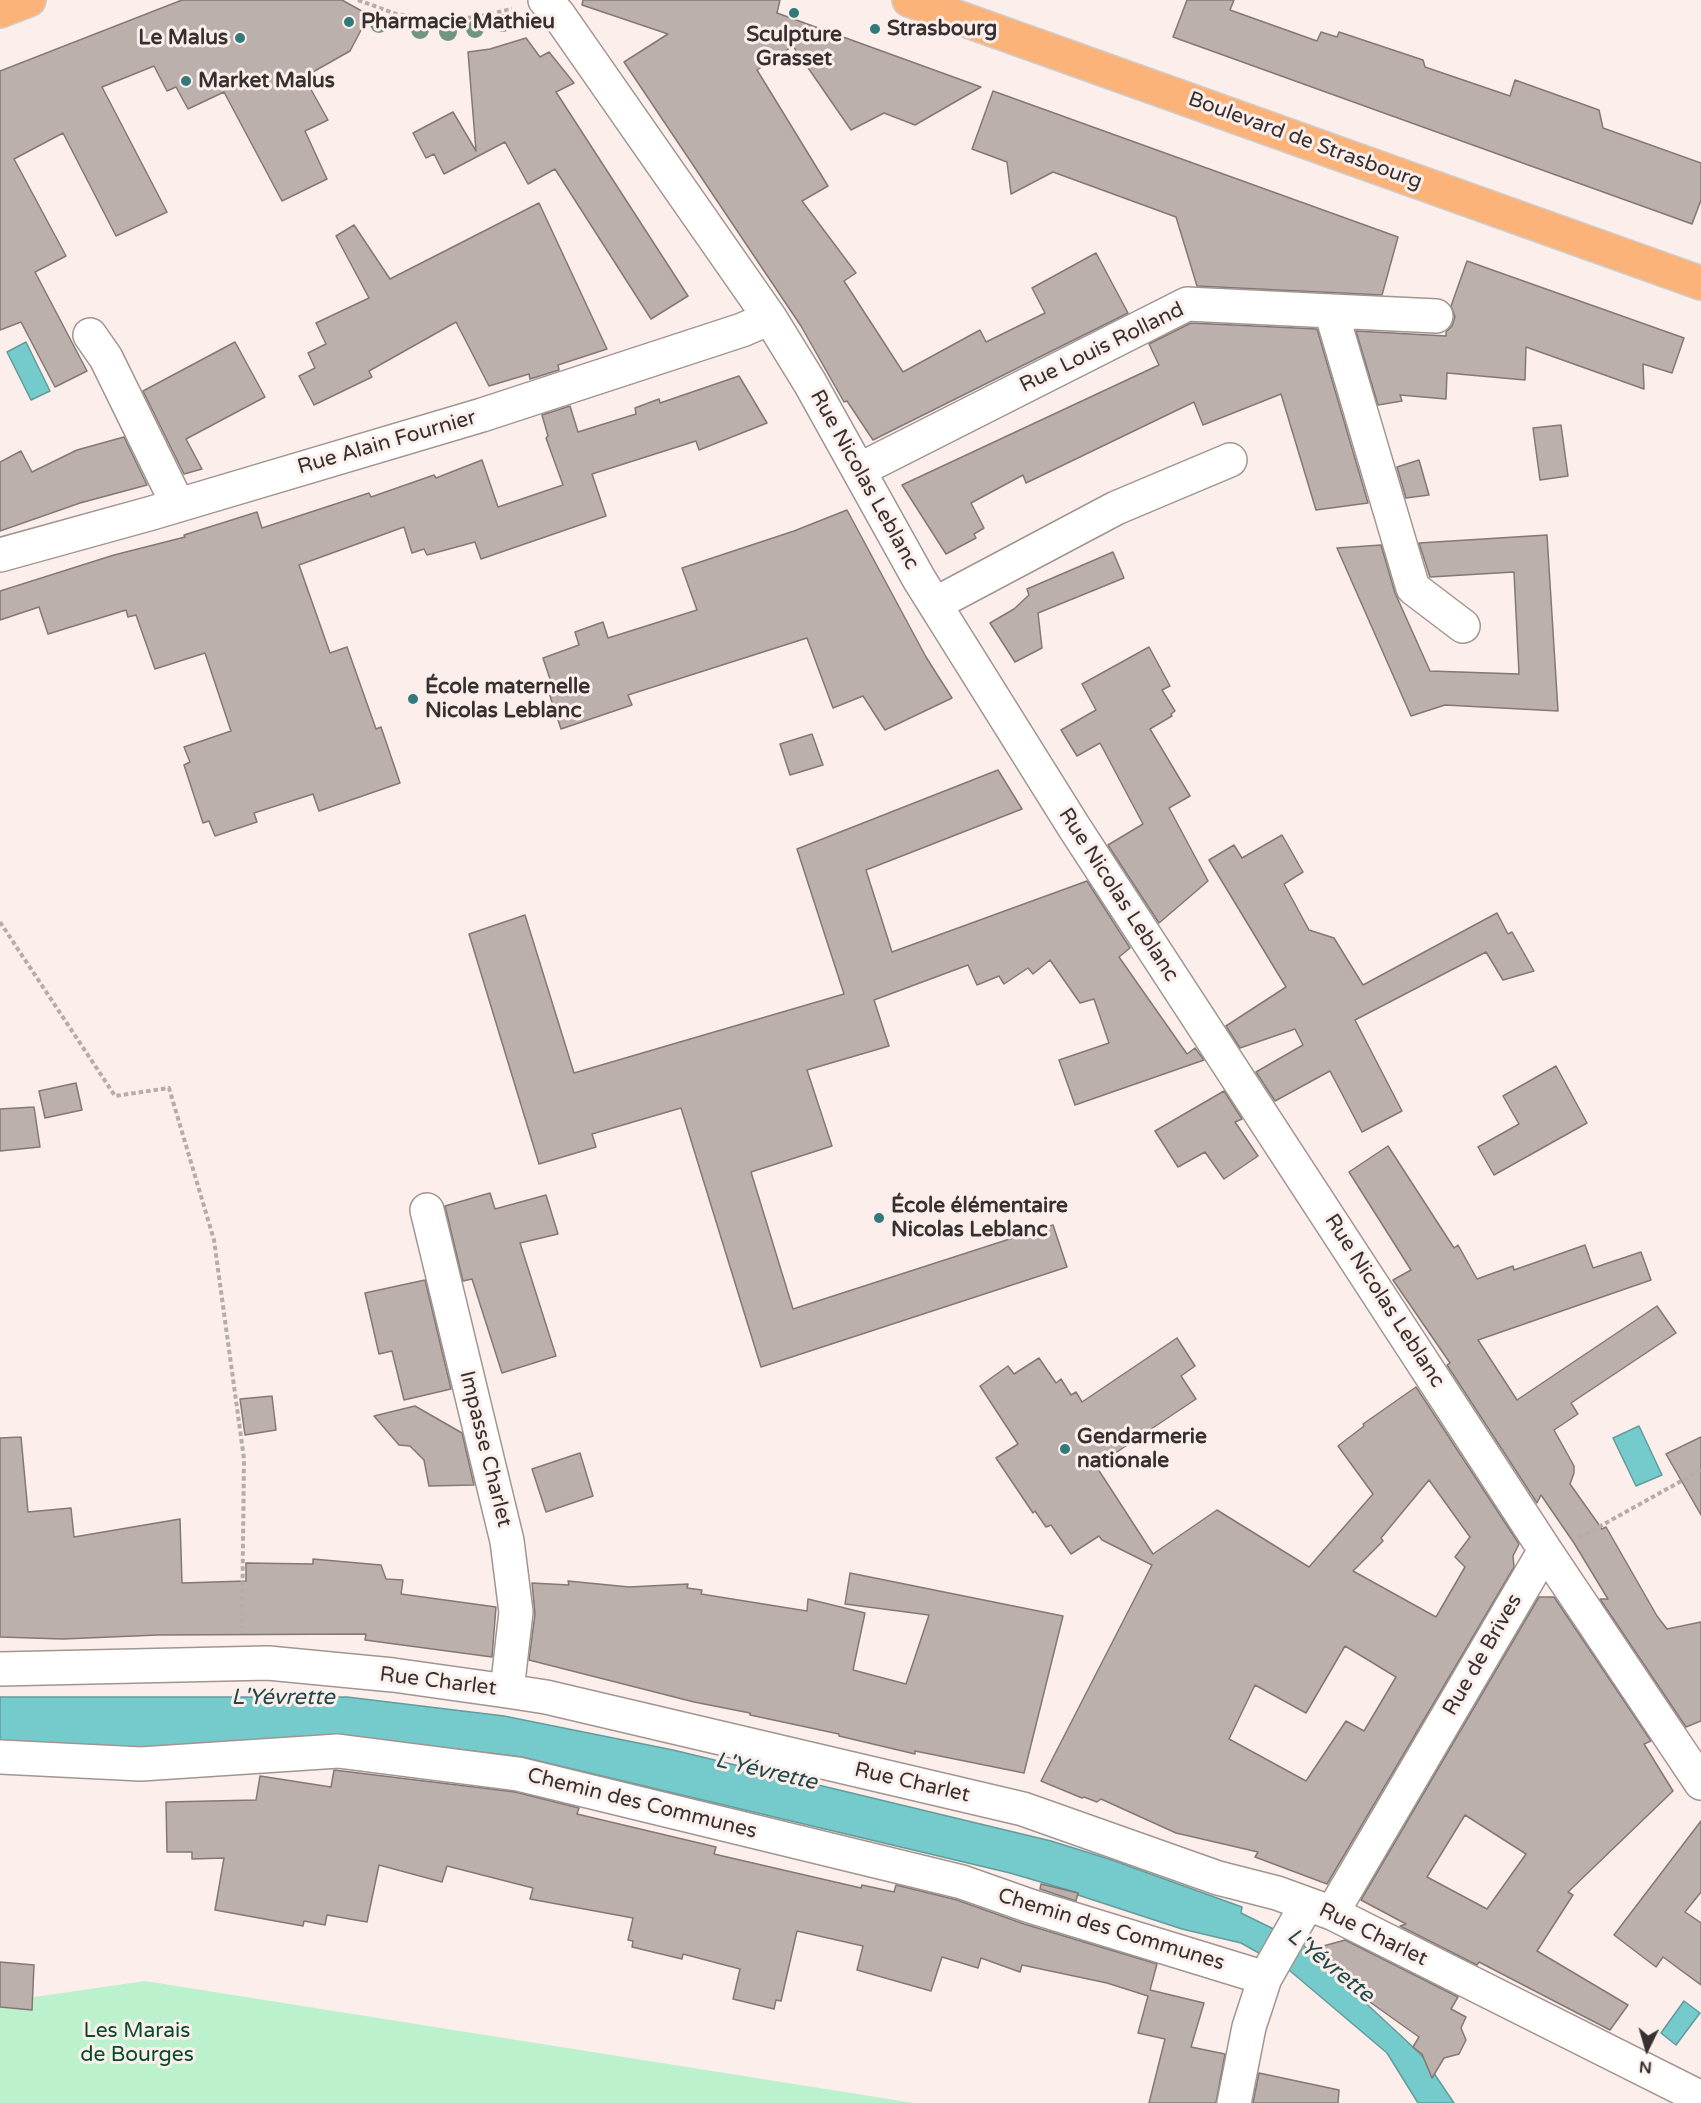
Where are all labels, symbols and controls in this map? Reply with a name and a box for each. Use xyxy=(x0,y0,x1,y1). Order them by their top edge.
marker: Sculpture Grasset xyxy=(787,6,801,20)
place label: Pharmacie Mathieu xyxy=(361,9,555,35)
marker: Pharmacie Mathieu xyxy=(342,15,356,29)
place label: Strasbourg xyxy=(887,16,997,42)
place label: Sculpture Grasset xyxy=(746,22,842,72)
marker: Strasbourg xyxy=(868,22,882,36)
place label: Le Malus xyxy=(138,25,228,51)
marker: Le Malus xyxy=(233,31,247,45)
place label: Market Malus xyxy=(198,68,335,94)
marker: Market Malus xyxy=(179,74,193,88)
street label: Boulevard de Strasbourg xyxy=(1185,87,1425,195)
street label: Rue Louis Rolland xyxy=(1016,297,1188,399)
street label: Rue Nicolas Leblanc xyxy=(804,386,924,574)
street label: Rue Alain Fournier xyxy=(295,405,479,481)
place label: École maternelle Nicolas Leblanc xyxy=(425,674,590,724)
marker: École maternelle Nicolas Leblanc xyxy=(406,692,420,706)
street label: Rue Nicolas Leblanc xyxy=(1053,804,1183,986)
place label: École élémentaire Nicolas Leblanc xyxy=(891,1193,1068,1243)
street label: Rue Nicolas Leblanc xyxy=(1319,1210,1449,1392)
marker: École élémentaire Nicolas Leblanc xyxy=(872,1211,886,1225)
street label: Impasse Charlet xyxy=(453,1368,517,1530)
place label: Gendarmerie nationale xyxy=(1077,1424,1207,1474)
marker: Gendarmerie nationale xyxy=(1058,1442,1072,1456)
street label: Rue de Brives xyxy=(1438,1590,1528,1720)
street label: Rue Charlet xyxy=(378,1662,498,1702)
water label: L'Yévrette xyxy=(231,1685,335,1711)
water label: L'Yévrette xyxy=(713,1747,819,1797)
street label: Rue Charlet xyxy=(852,1758,972,1808)
street label: Chemin des Communes xyxy=(525,1763,759,1845)
street label: Chemin des Communes xyxy=(995,1883,1227,1977)
street label: Rue Charlet xyxy=(1315,1898,1431,1972)
water label: L'Yévrette xyxy=(1281,1923,1379,2009)
park label: Les Marais de Bourges xyxy=(80,2018,194,2068)
north arrow xyxy=(1617,2019,1677,2079)
text: N xyxy=(1638,2056,1653,2077)

